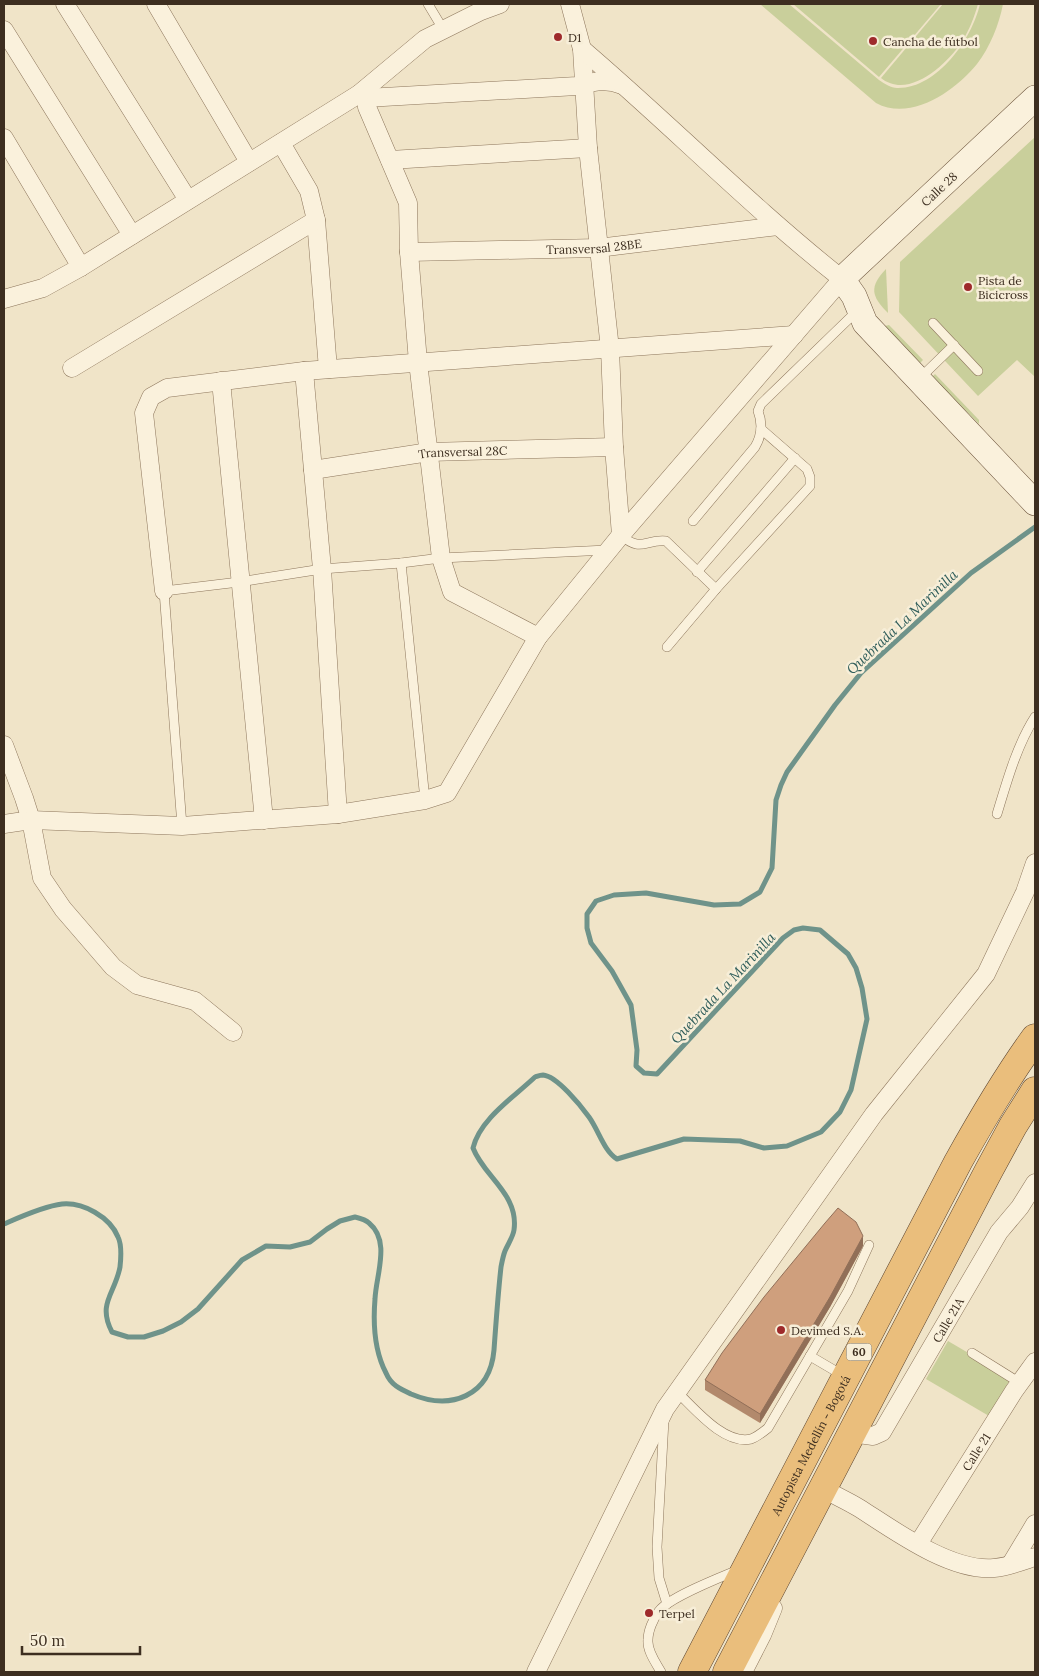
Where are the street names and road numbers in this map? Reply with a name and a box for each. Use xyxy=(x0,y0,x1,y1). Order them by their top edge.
street label: Calle 28 xyxy=(918,168,960,209)
street label: Transversal 28BE xyxy=(546,235,642,257)
street label: Transversal 28C xyxy=(417,442,508,461)
street label: Calle 21A xyxy=(929,1294,967,1345)
road number: 60 xyxy=(846,1344,872,1360)
street label: Autopista Medellín - Bogotá xyxy=(767,1372,853,1519)
street label: Calle 21 xyxy=(959,1430,993,1473)

